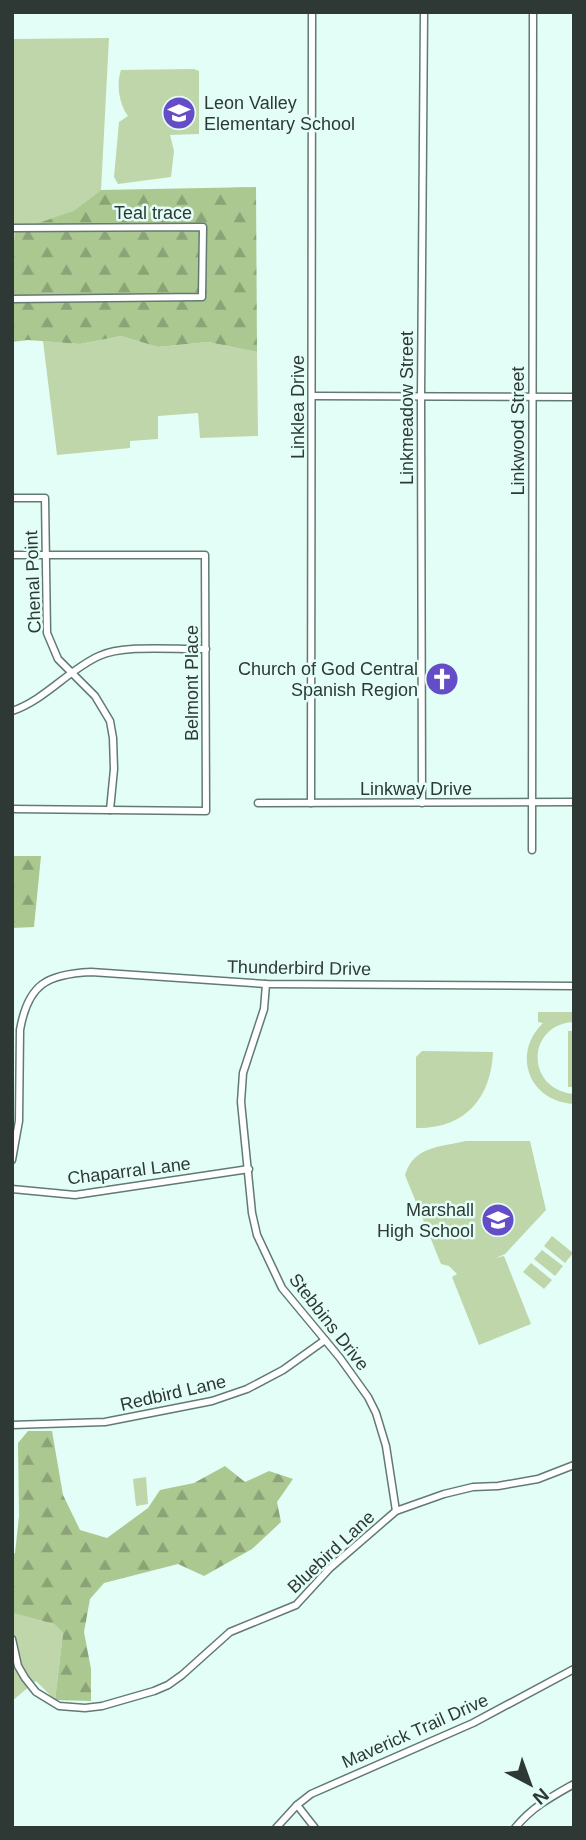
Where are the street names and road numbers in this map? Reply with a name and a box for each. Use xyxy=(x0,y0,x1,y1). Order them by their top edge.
street label: Teal trace xyxy=(114,203,192,223)
street label: Linkmeadow Street xyxy=(397,331,417,485)
street label: Linklea Drive xyxy=(288,355,308,459)
street label: Linkwood Street xyxy=(508,366,528,496)
street label: Chenal Point xyxy=(21,530,45,634)
street label: Belmont Place xyxy=(182,625,202,741)
street label: Linkway Drive xyxy=(360,779,472,799)
street label: Thunderbird Drive xyxy=(227,957,371,979)
street label: Chaparral Lane xyxy=(66,1154,192,1188)
street label: Stebbins Drive xyxy=(285,1270,373,1374)
street label: Redbird Lane xyxy=(118,1371,228,1415)
street label: Bluebird Lane xyxy=(284,1507,378,1597)
street label: Maverick Trail Drive xyxy=(339,1690,491,1772)

